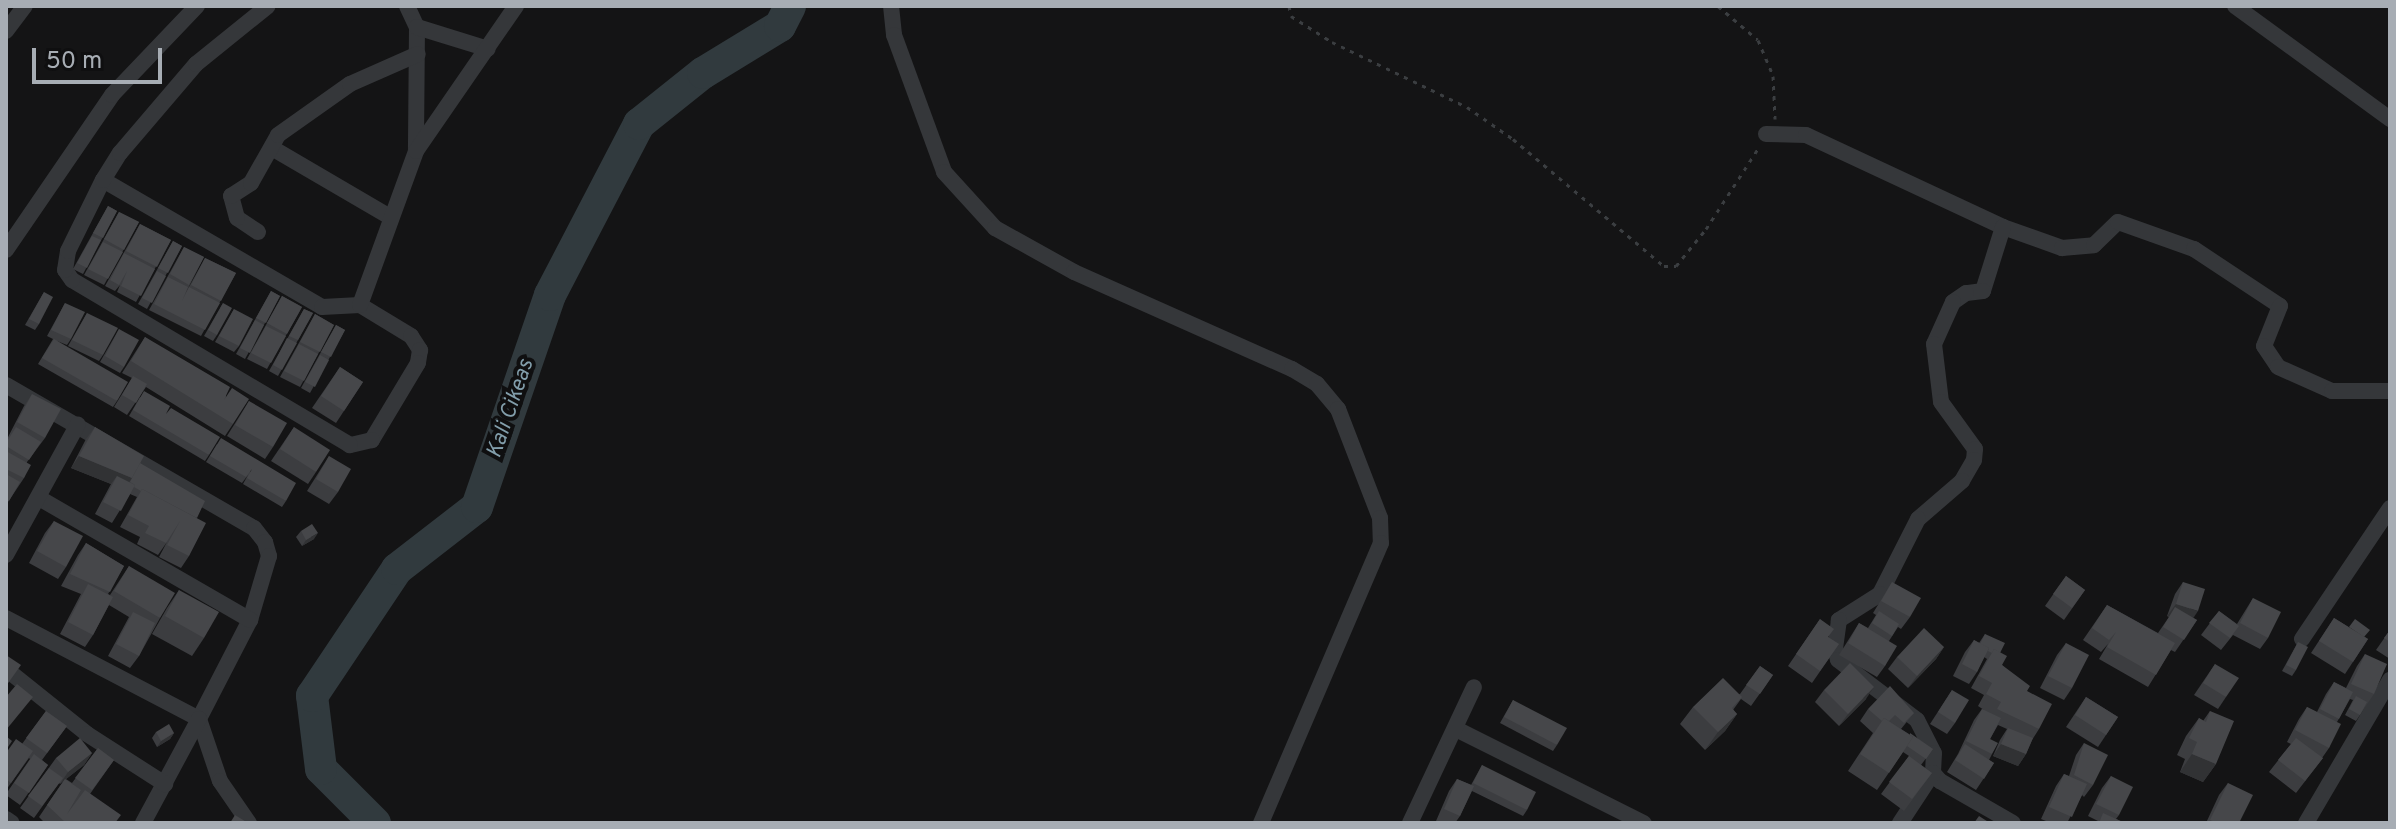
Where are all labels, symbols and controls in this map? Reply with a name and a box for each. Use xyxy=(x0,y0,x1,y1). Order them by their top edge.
scale bar xyxy=(36,32,166,82)
text: 50 m xyxy=(46,47,102,77)
water label: Kali Cikeas xyxy=(482,356,540,462)

